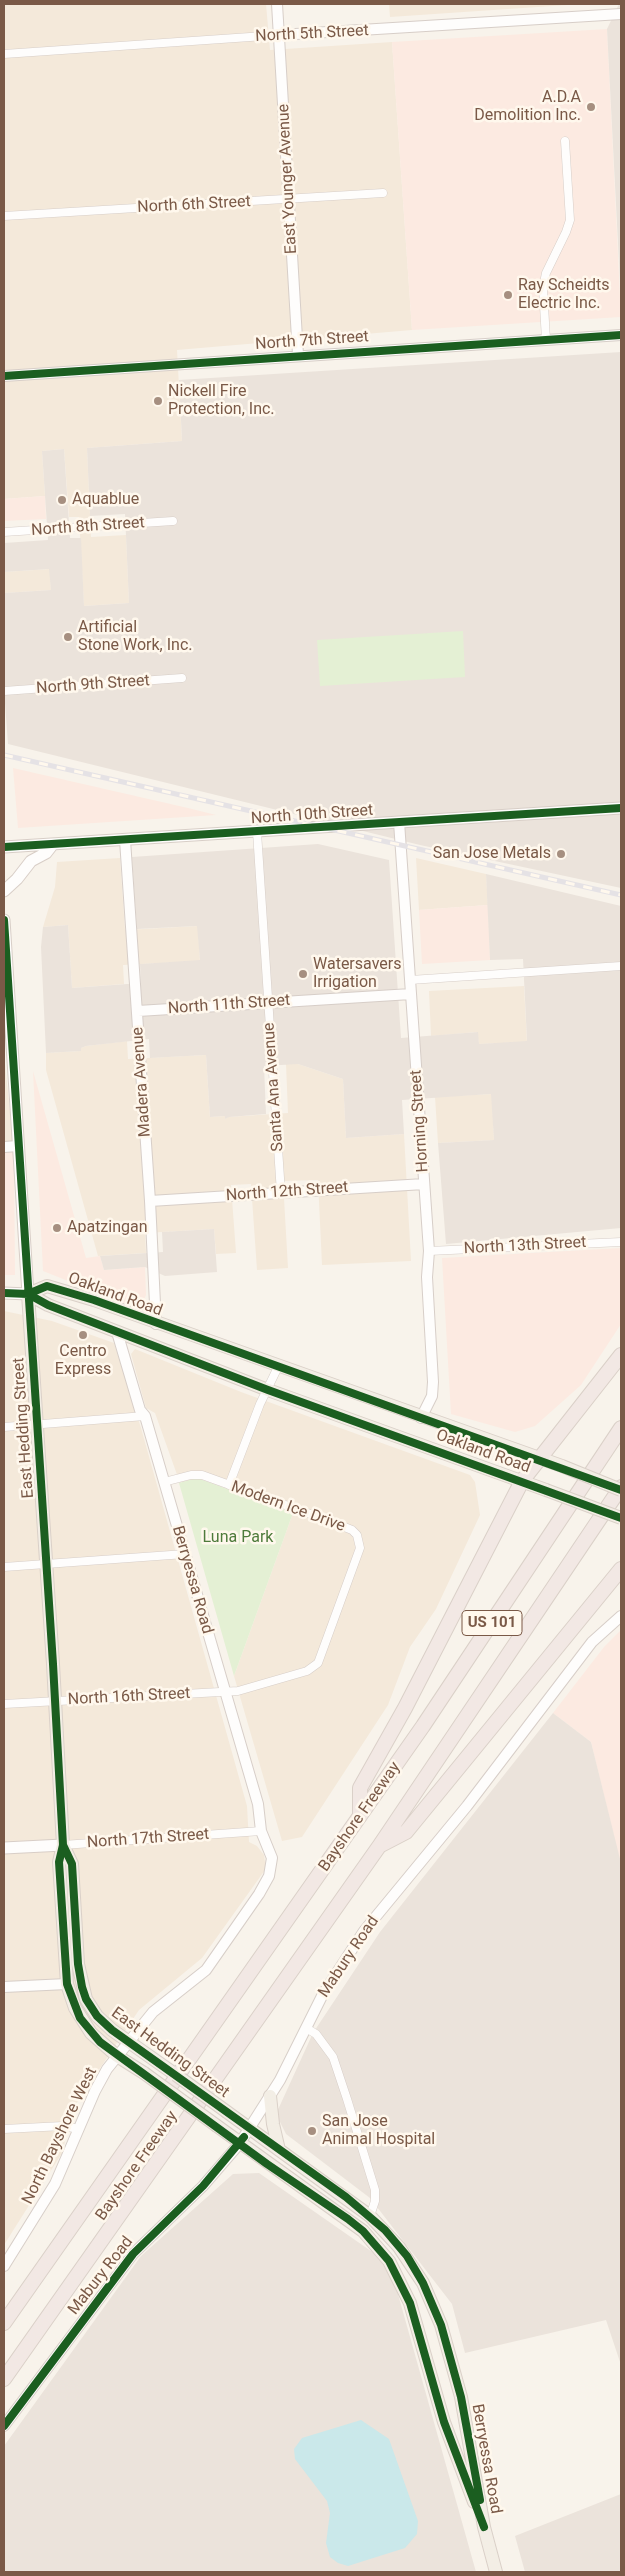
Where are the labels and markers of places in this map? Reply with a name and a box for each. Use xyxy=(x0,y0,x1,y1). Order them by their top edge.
place label: A.D.A Demolition Inc. xyxy=(474,88,581,126)
marker: A.D.A Demolition Inc. xyxy=(585,101,597,113)
place label: Ray Scheidts Electric Inc. xyxy=(518,276,610,314)
marker: Ray Scheidts Electric Inc. xyxy=(502,289,514,301)
place label: Nickell Fire Protection, Inc. xyxy=(168,382,275,420)
marker: Nickell Fire Protection, Inc. xyxy=(152,395,164,407)
place label: Aquablue xyxy=(72,490,139,510)
marker: Aquablue xyxy=(56,494,68,506)
place label: Artificial Stone Work, Inc. xyxy=(78,618,192,656)
marker: Artificial Stone Work, Inc. xyxy=(62,631,74,643)
place label: San Jose Metals xyxy=(433,844,551,864)
marker: San Jose Metals xyxy=(555,848,567,860)
place label: Watersavers Irrigation xyxy=(313,955,401,993)
marker: Watersavers Irrigation xyxy=(297,968,309,980)
place label: Apatzingan xyxy=(67,1218,148,1238)
marker: Apatzingan xyxy=(51,1222,63,1234)
marker: Centro Express xyxy=(77,1329,89,1341)
place label: Centro Express xyxy=(55,1342,111,1380)
place label: San Jose Animal Hospital xyxy=(322,2112,435,2150)
marker: San Jose Animal Hospital xyxy=(306,2125,318,2137)

